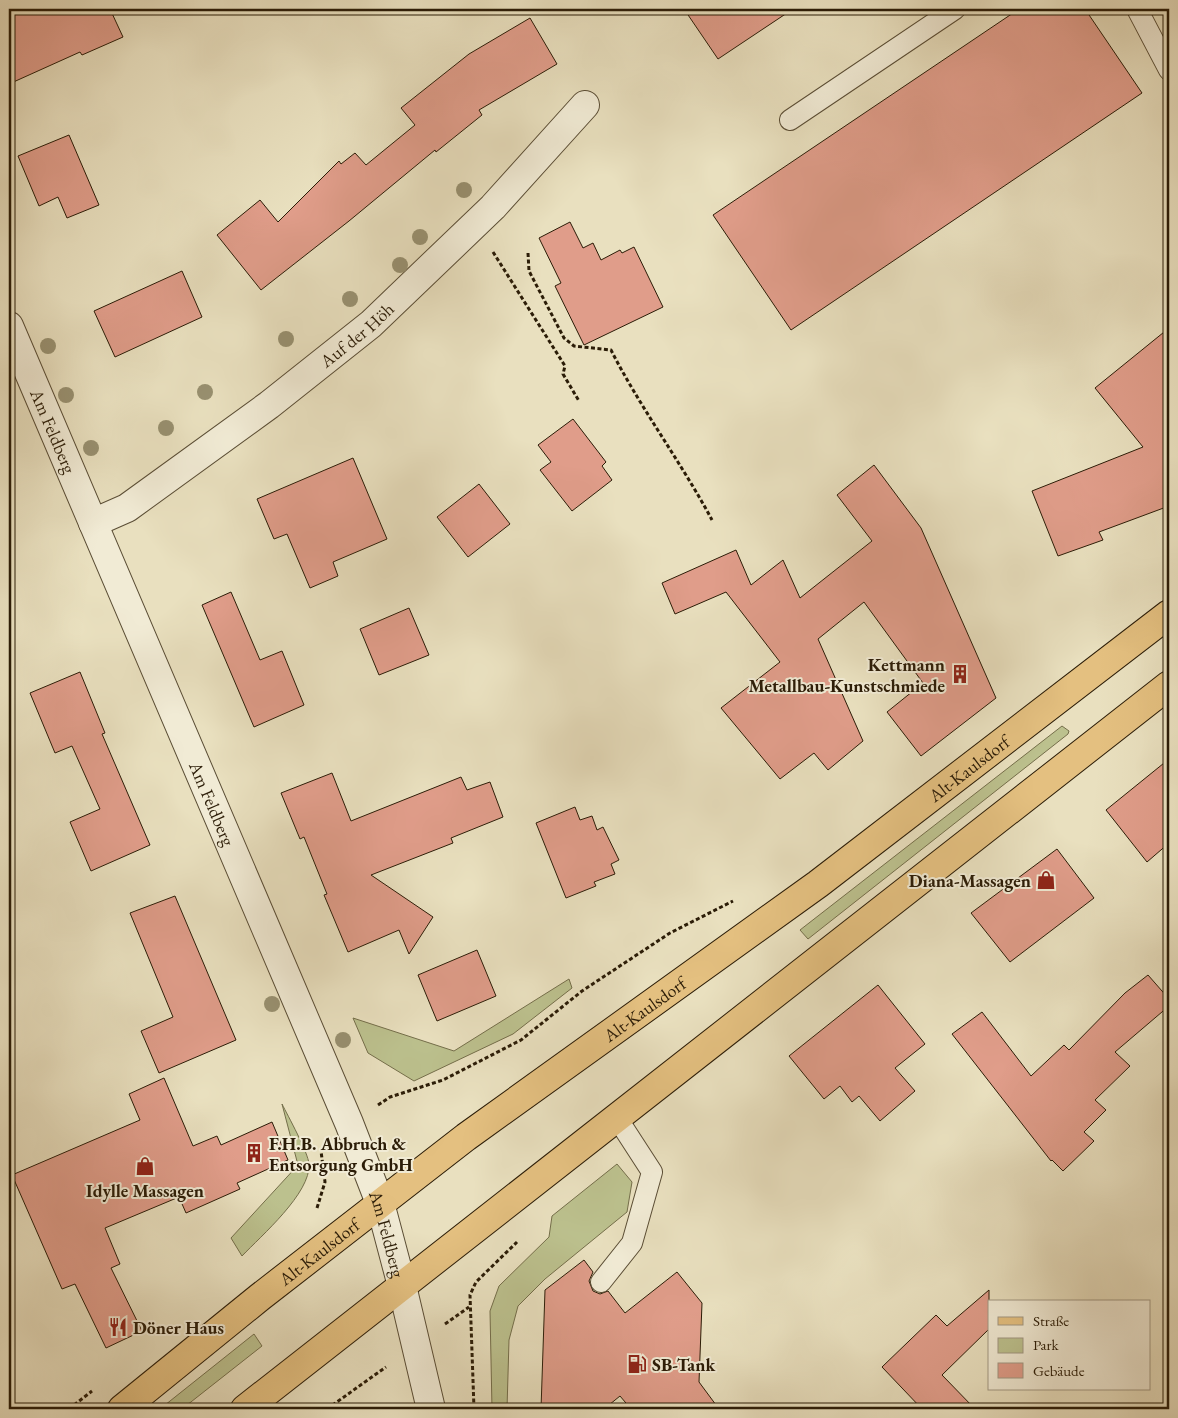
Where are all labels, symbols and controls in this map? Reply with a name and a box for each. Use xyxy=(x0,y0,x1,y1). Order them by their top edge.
street label: Auf der Höh xyxy=(314,297,398,373)
street label: Am Feldberg xyxy=(25,384,82,477)
place label: Kettmann Metallbau-Kunstschmiede xyxy=(748,653,945,697)
building icon: Kettmann Metallbau-Kunstschmiede xyxy=(949,663,971,685)
street label: Alt-Kaulsdorf xyxy=(923,728,1016,807)
street label: Am Feldberg xyxy=(184,757,241,849)
place label: Diana-Massagen xyxy=(909,869,1031,892)
shop icon: Diana-Massagen xyxy=(1035,869,1057,891)
street label: Alt-Kaulsdorf xyxy=(598,970,692,1047)
place label: F.H.B. Abbruch & Entsorgung GmbH xyxy=(269,1132,413,1176)
building icon: F.H.B. Abbruch & Entsorgung GmbH xyxy=(243,1142,265,1164)
shop icon: Idylle Massagen xyxy=(134,1155,156,1177)
place label: Idylle Massagen xyxy=(86,1179,204,1202)
street label: Am Feldberg xyxy=(364,1186,411,1280)
street label: Alt-Kaulsdorf xyxy=(273,1211,366,1291)
legend xyxy=(988,1300,1150,1390)
text: Straße xyxy=(1033,1311,1069,1330)
restaurant icon: Döner Haus xyxy=(107,1316,129,1338)
place label: Döner Haus xyxy=(133,1316,224,1339)
text: Park xyxy=(1033,1335,1060,1354)
fuel station icon: SB-Tank xyxy=(626,1353,648,1375)
place label: SB-Tank xyxy=(652,1353,716,1376)
text: Gebäude xyxy=(1033,1361,1085,1380)

